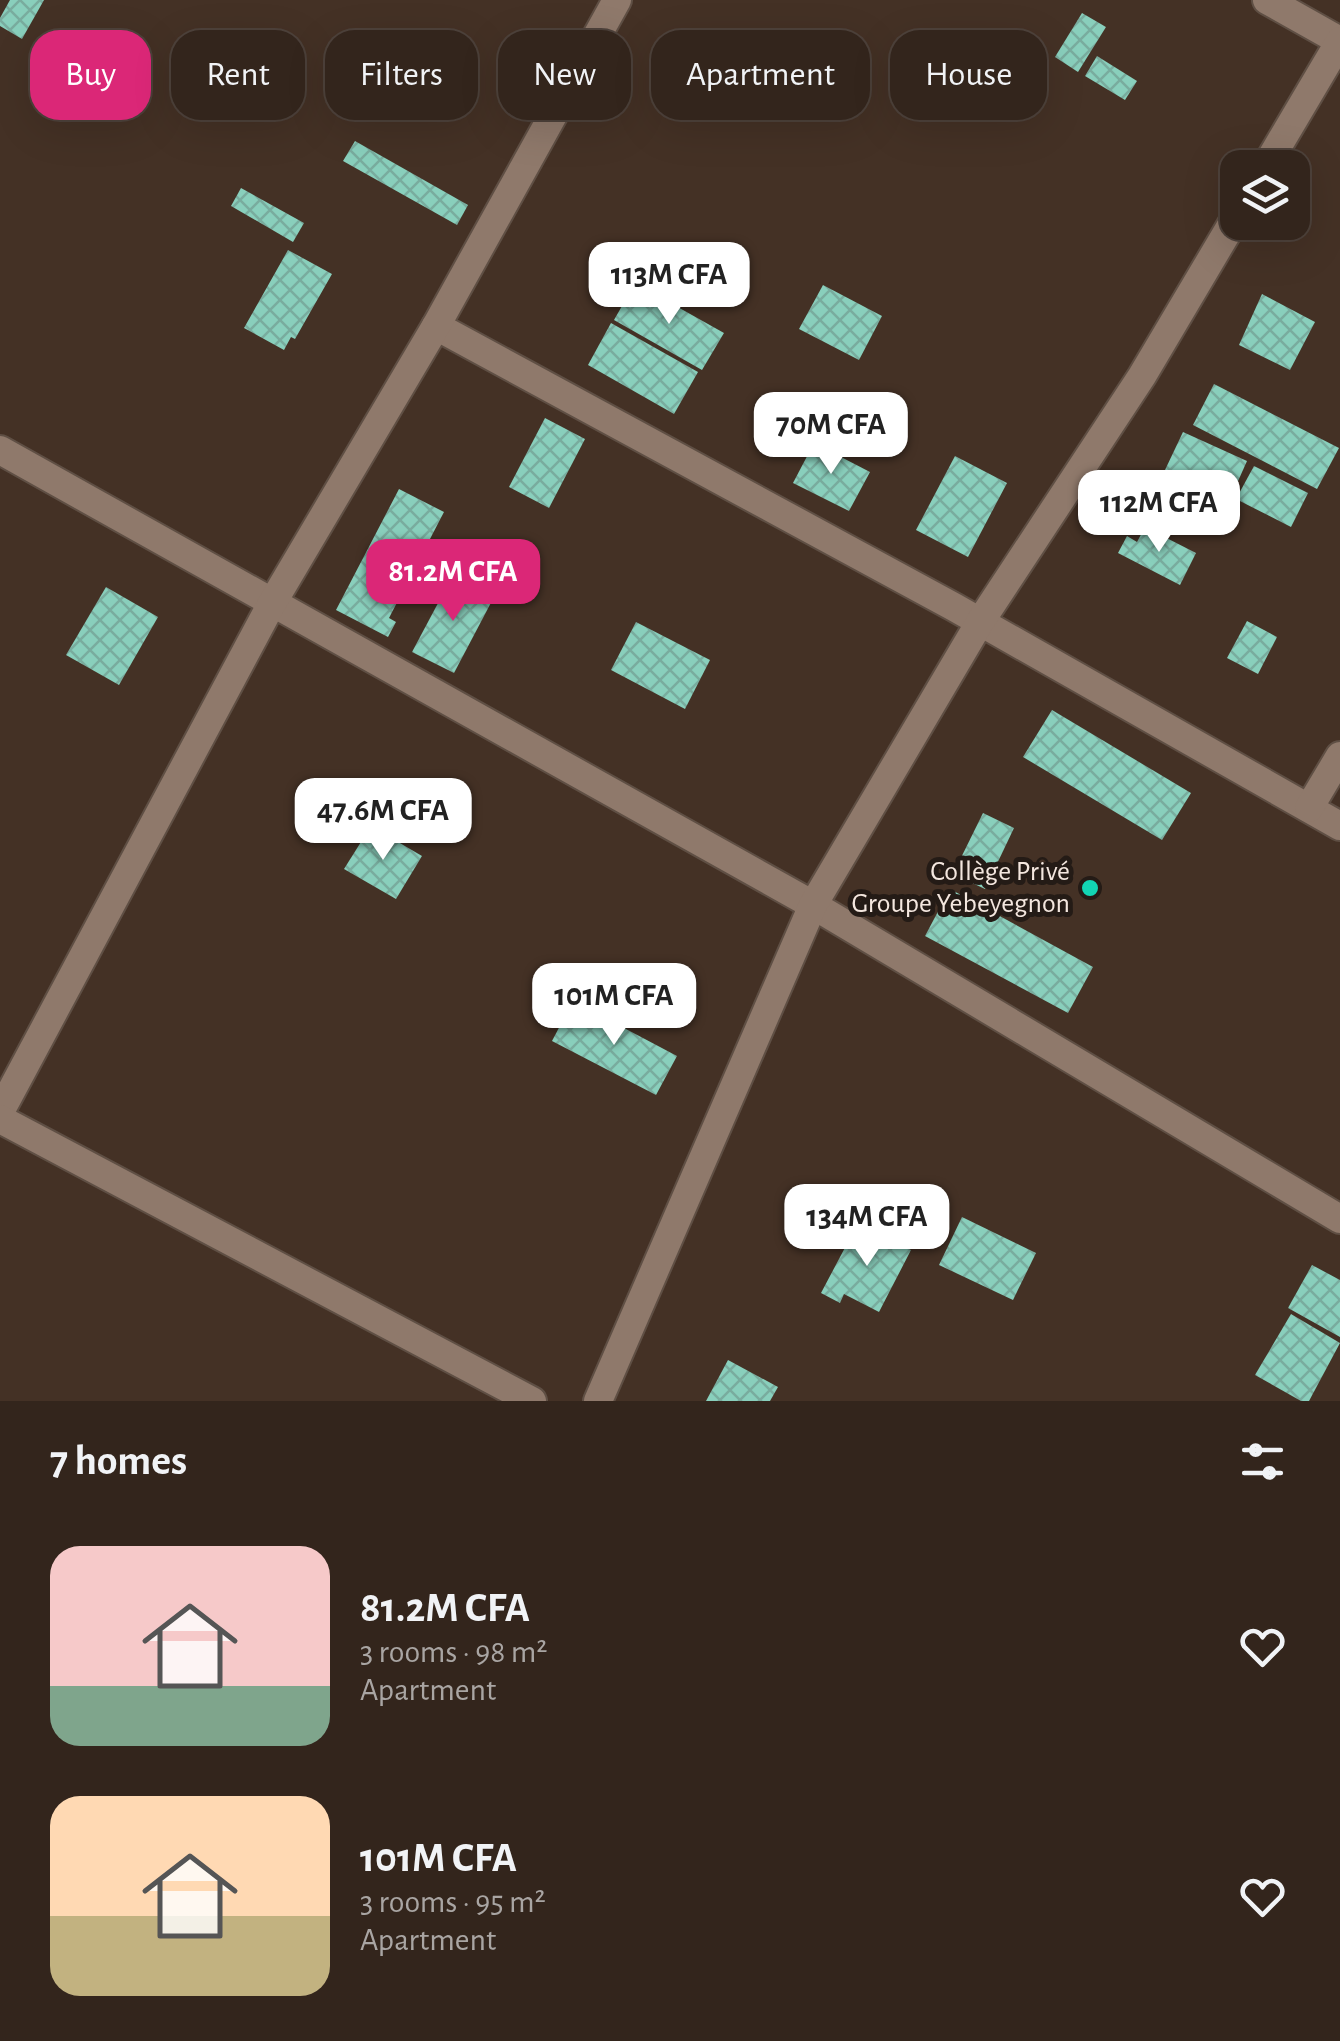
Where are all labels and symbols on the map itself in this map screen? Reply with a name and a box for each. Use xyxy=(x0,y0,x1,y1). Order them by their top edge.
pin: 113M CFA xyxy=(566,242,772,327)
pin: 70M CFA xyxy=(739,392,923,477)
pin: 112M CFA xyxy=(1056,470,1262,555)
pin: 81.2M CFA xyxy=(339,539,567,624)
pin: 47.6M CFA xyxy=(269,778,497,863)
place label: Collège Privé Groupe Yebeyegnon xyxy=(852,858,1070,918)
marker: Collège Privé Groupe Yebeyegnon xyxy=(1079,877,1101,899)
pin: 101M CFA xyxy=(511,963,717,1048)
pin: 134M CFA xyxy=(764,1184,970,1269)

